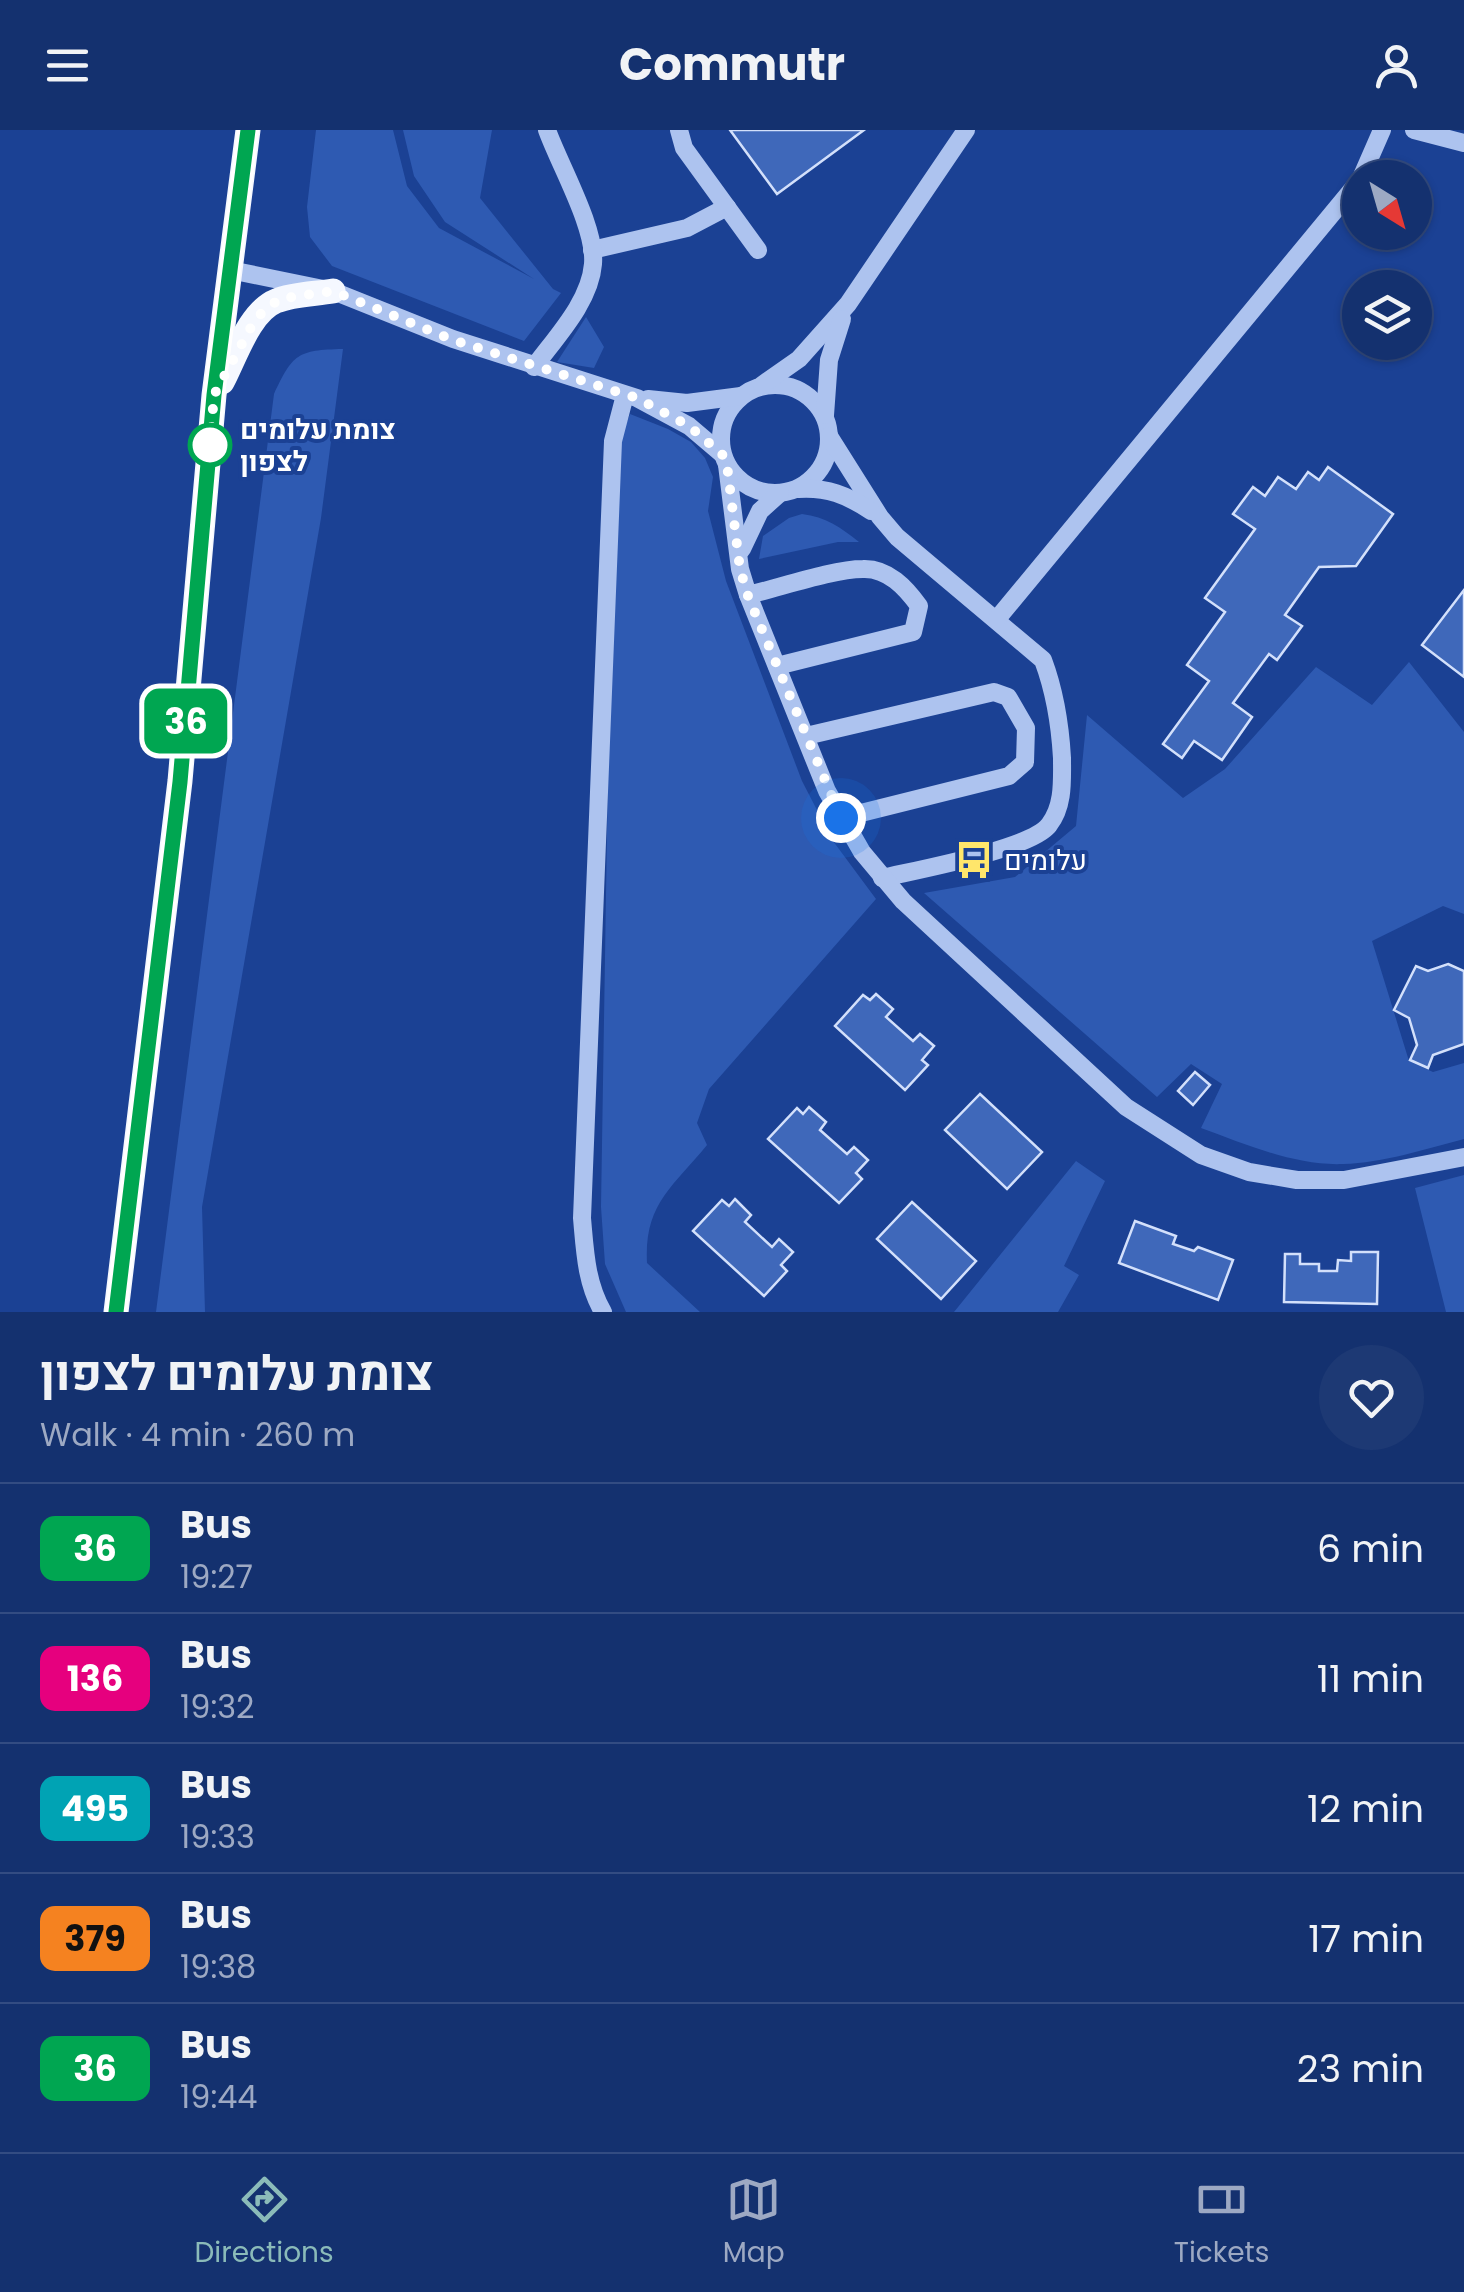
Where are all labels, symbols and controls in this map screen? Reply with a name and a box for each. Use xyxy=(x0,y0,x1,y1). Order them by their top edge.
text: Commutr xyxy=(619,33,845,96)
icon: menu xyxy=(40,38,95,93)
icon: person xyxy=(1369,38,1424,93)
north arrow xyxy=(1342,160,1432,250)
map controls xyxy=(1342,160,1432,360)
button: layers xyxy=(1342,270,1432,360)
place label: צומת עלומים לצפון xyxy=(240,410,396,481)
marker: צומת עלומים לצפון xyxy=(189,424,231,466)
line badge: 36 xyxy=(141,688,231,754)
text: 36 xyxy=(164,697,208,746)
your location xyxy=(816,793,866,843)
bus stop icon: עלומים xyxy=(953,839,995,881)
place label: עלומים xyxy=(1004,841,1087,880)
text: צומת עלומים לצפון xyxy=(40,1340,433,1407)
button: heart xyxy=(1319,1345,1424,1450)
text: Walk · 4 min · 260 m xyxy=(40,1412,355,1457)
text: Bus xyxy=(180,1498,252,1551)
text: 6 min xyxy=(1317,1522,1424,1575)
text: 36 xyxy=(73,1524,117,1573)
text: 19:27 xyxy=(180,1554,253,1599)
text: Bus xyxy=(180,1628,252,1681)
text: 11 min xyxy=(1317,1652,1424,1705)
text: 136 xyxy=(67,1654,123,1703)
text: 19:32 xyxy=(180,1684,254,1729)
text: Bus xyxy=(180,1758,252,1811)
text: 12 min xyxy=(1307,1782,1424,1835)
text: 495 xyxy=(61,1784,129,1833)
text: 19:33 xyxy=(180,1814,255,1859)
text: Bus xyxy=(180,1888,252,1941)
text: 17 min xyxy=(1308,1912,1424,1965)
text: 379 xyxy=(64,1914,126,1963)
text: 19:38 xyxy=(180,1944,256,1989)
text: Bus xyxy=(180,2018,252,2071)
text: 23 min xyxy=(1297,2042,1424,2095)
text: 36 xyxy=(73,2044,117,2093)
text: 19:44 xyxy=(180,2074,257,2119)
tab: Directions xyxy=(195,2172,334,2274)
tab: Map xyxy=(723,2172,785,2274)
tab: Tickets xyxy=(1174,2172,1269,2274)

